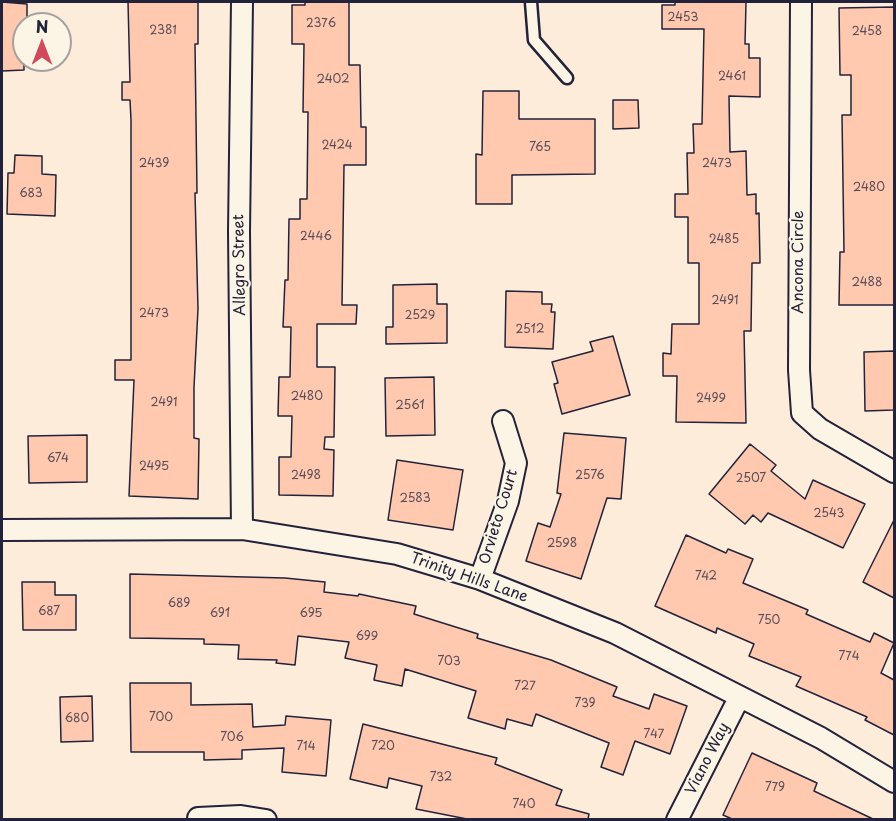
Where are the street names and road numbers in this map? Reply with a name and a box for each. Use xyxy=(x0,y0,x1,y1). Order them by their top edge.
street label: Ancona Circle xyxy=(790,210,808,314)
street label: Allegro Street xyxy=(230,214,250,316)
street label: Orvieto Court xyxy=(476,467,522,567)
street label: Trinity Hills Lane xyxy=(408,549,530,607)
street label: Viano Way xyxy=(682,720,734,798)

